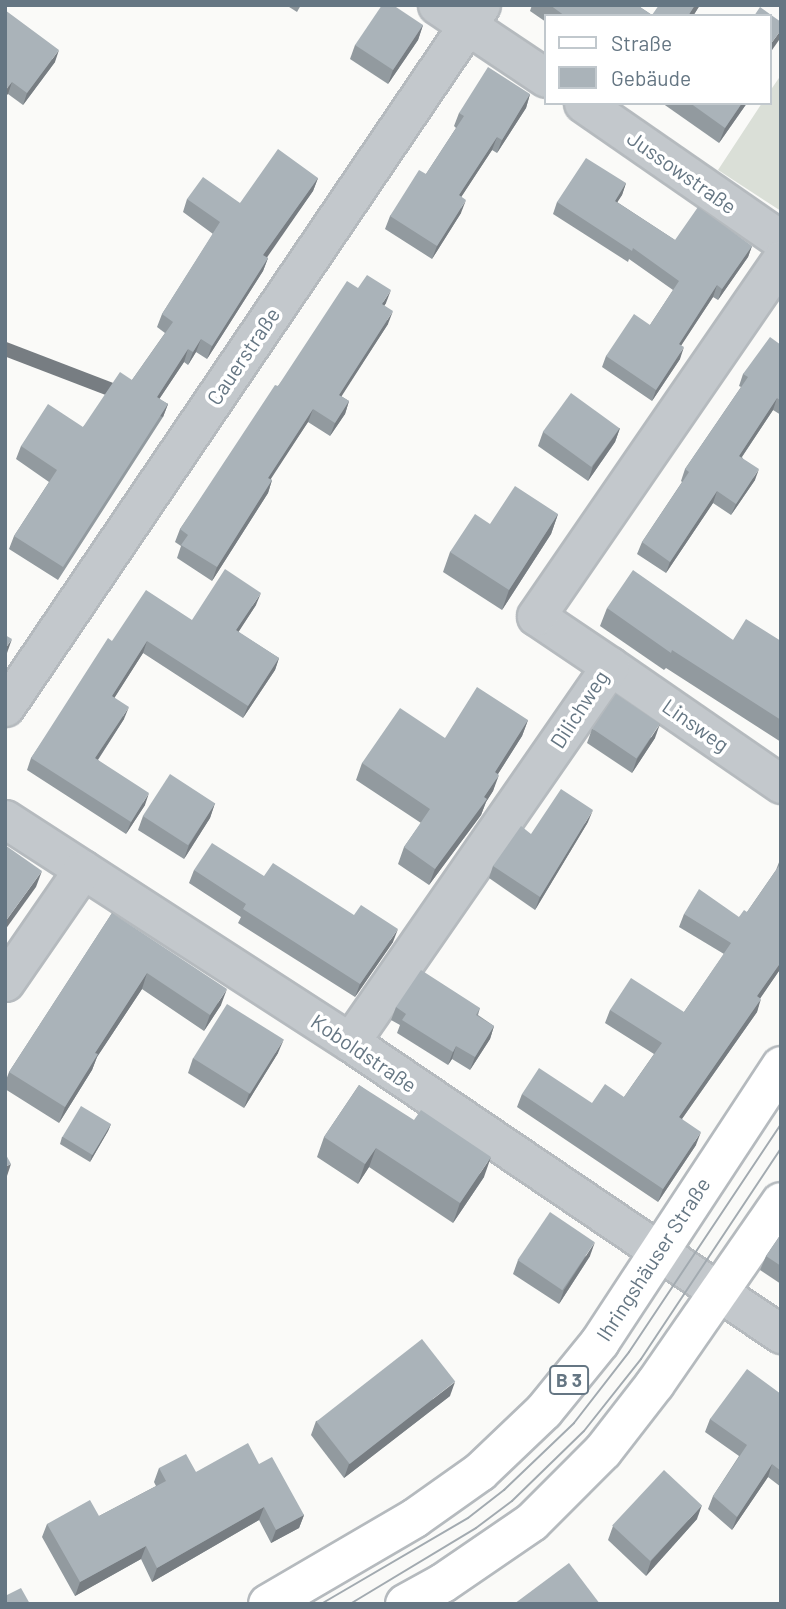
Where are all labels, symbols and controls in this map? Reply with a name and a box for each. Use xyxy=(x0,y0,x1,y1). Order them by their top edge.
legend xyxy=(544,14,772,105)
text: Straße xyxy=(611,30,672,55)
text: Gebäude xyxy=(611,65,691,90)
street label: Jussowstraße xyxy=(622,125,742,219)
street label: Cauerstraße xyxy=(201,302,285,410)
street label: Dilichweg xyxy=(545,665,613,753)
street label: Linsweg xyxy=(658,693,734,757)
street label: Koboldstraße xyxy=(306,1008,422,1098)
street label: Ihringshäuser Straße xyxy=(591,1173,715,1345)
road number: B 3 xyxy=(548,1364,590,1396)

